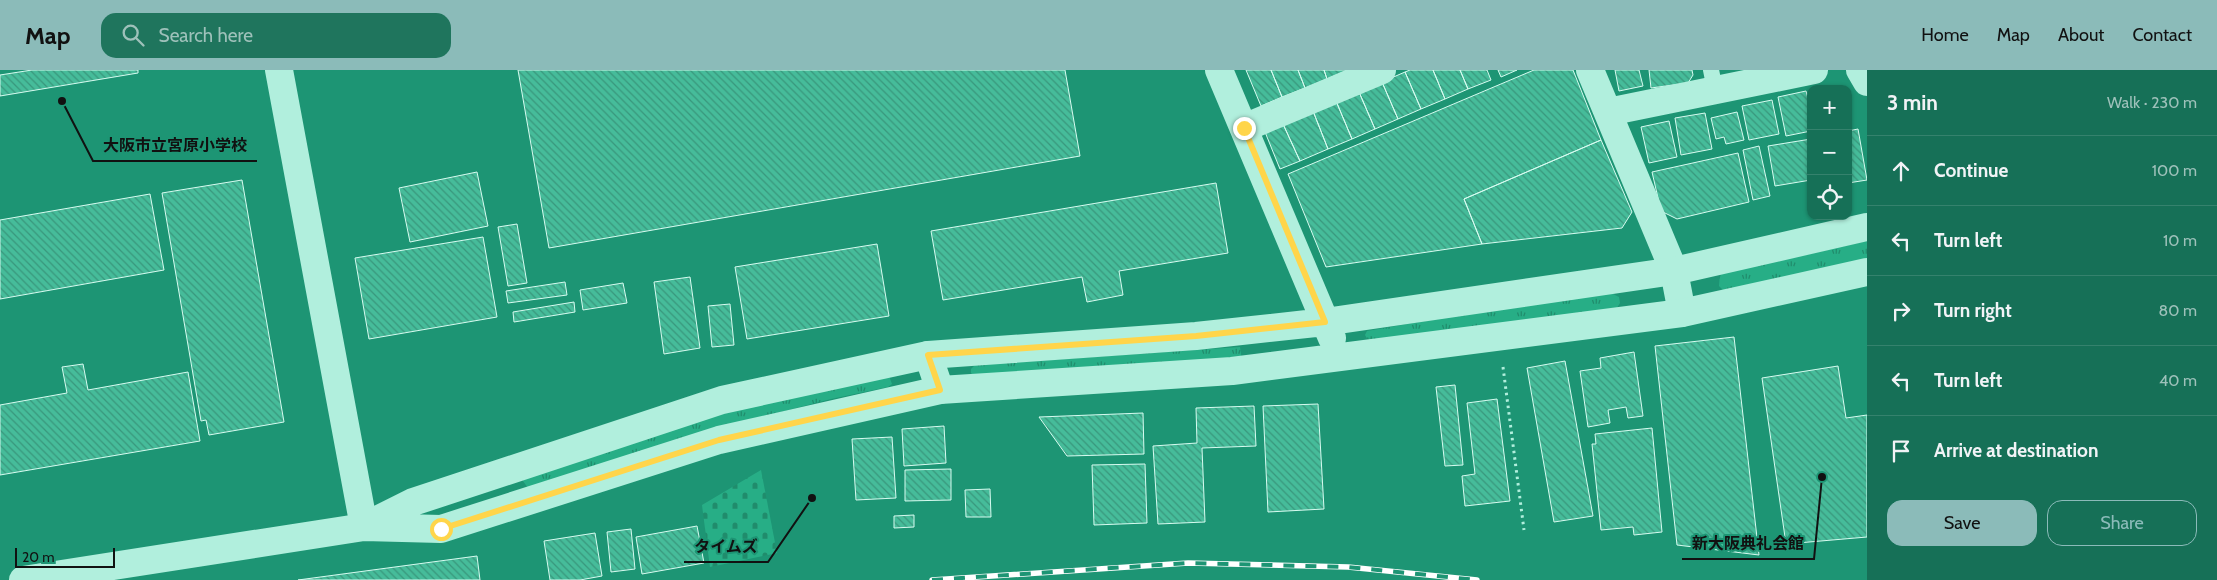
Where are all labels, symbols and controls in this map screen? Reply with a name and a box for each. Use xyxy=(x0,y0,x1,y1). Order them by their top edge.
search box xyxy=(101,13,451,58)
text: Map xyxy=(25,21,71,50)
icon: search xyxy=(119,21,147,49)
text: Search here xyxy=(159,24,253,47)
text: Home xyxy=(1921,24,1969,46)
text: Map xyxy=(1997,24,2030,46)
text: About xyxy=(2058,24,2104,46)
text: Contact xyxy=(2132,24,2192,46)
map controls xyxy=(1807,85,1852,220)
button: + xyxy=(1807,85,1852,130)
text: 3 min xyxy=(1887,90,1938,115)
text: Walk · 230 m xyxy=(2107,93,2197,112)
route end xyxy=(1233,117,1256,140)
callout: 大阪市立宮原小学校 xyxy=(93,130,257,161)
button: − xyxy=(1807,130,1852,175)
text: 大阪市立宮原小学校 xyxy=(103,136,247,155)
icon: ahead xyxy=(1887,157,1915,185)
text: Continue xyxy=(1934,159,2008,182)
text: 100 m xyxy=(2152,161,2197,180)
button: locate xyxy=(1807,175,1852,220)
icon: left xyxy=(1887,227,1915,255)
text: Turn left xyxy=(1934,229,2002,252)
text: 10 m xyxy=(2163,231,2197,250)
icon: right xyxy=(1887,297,1915,325)
text: Turn right xyxy=(1934,299,2012,322)
text: 80 m xyxy=(2159,301,2197,320)
icon: left xyxy=(1887,367,1915,395)
text: Turn left xyxy=(1934,369,2002,392)
text: 40 m xyxy=(2159,371,2197,390)
icon: arrive xyxy=(1887,437,1915,465)
text: Arrive at destination xyxy=(1934,439,2098,462)
button: Save xyxy=(1887,500,2037,546)
button: Share xyxy=(2047,500,2197,546)
route start xyxy=(430,518,453,541)
callout: 新大阪典礼会館 xyxy=(1682,528,1814,559)
callout: タイムズ xyxy=(684,531,768,562)
text: 新大阪典礼会館 xyxy=(1692,534,1804,553)
text: タイムズ xyxy=(694,537,758,556)
scale bar xyxy=(15,545,115,568)
text: 20 m xyxy=(22,548,55,566)

